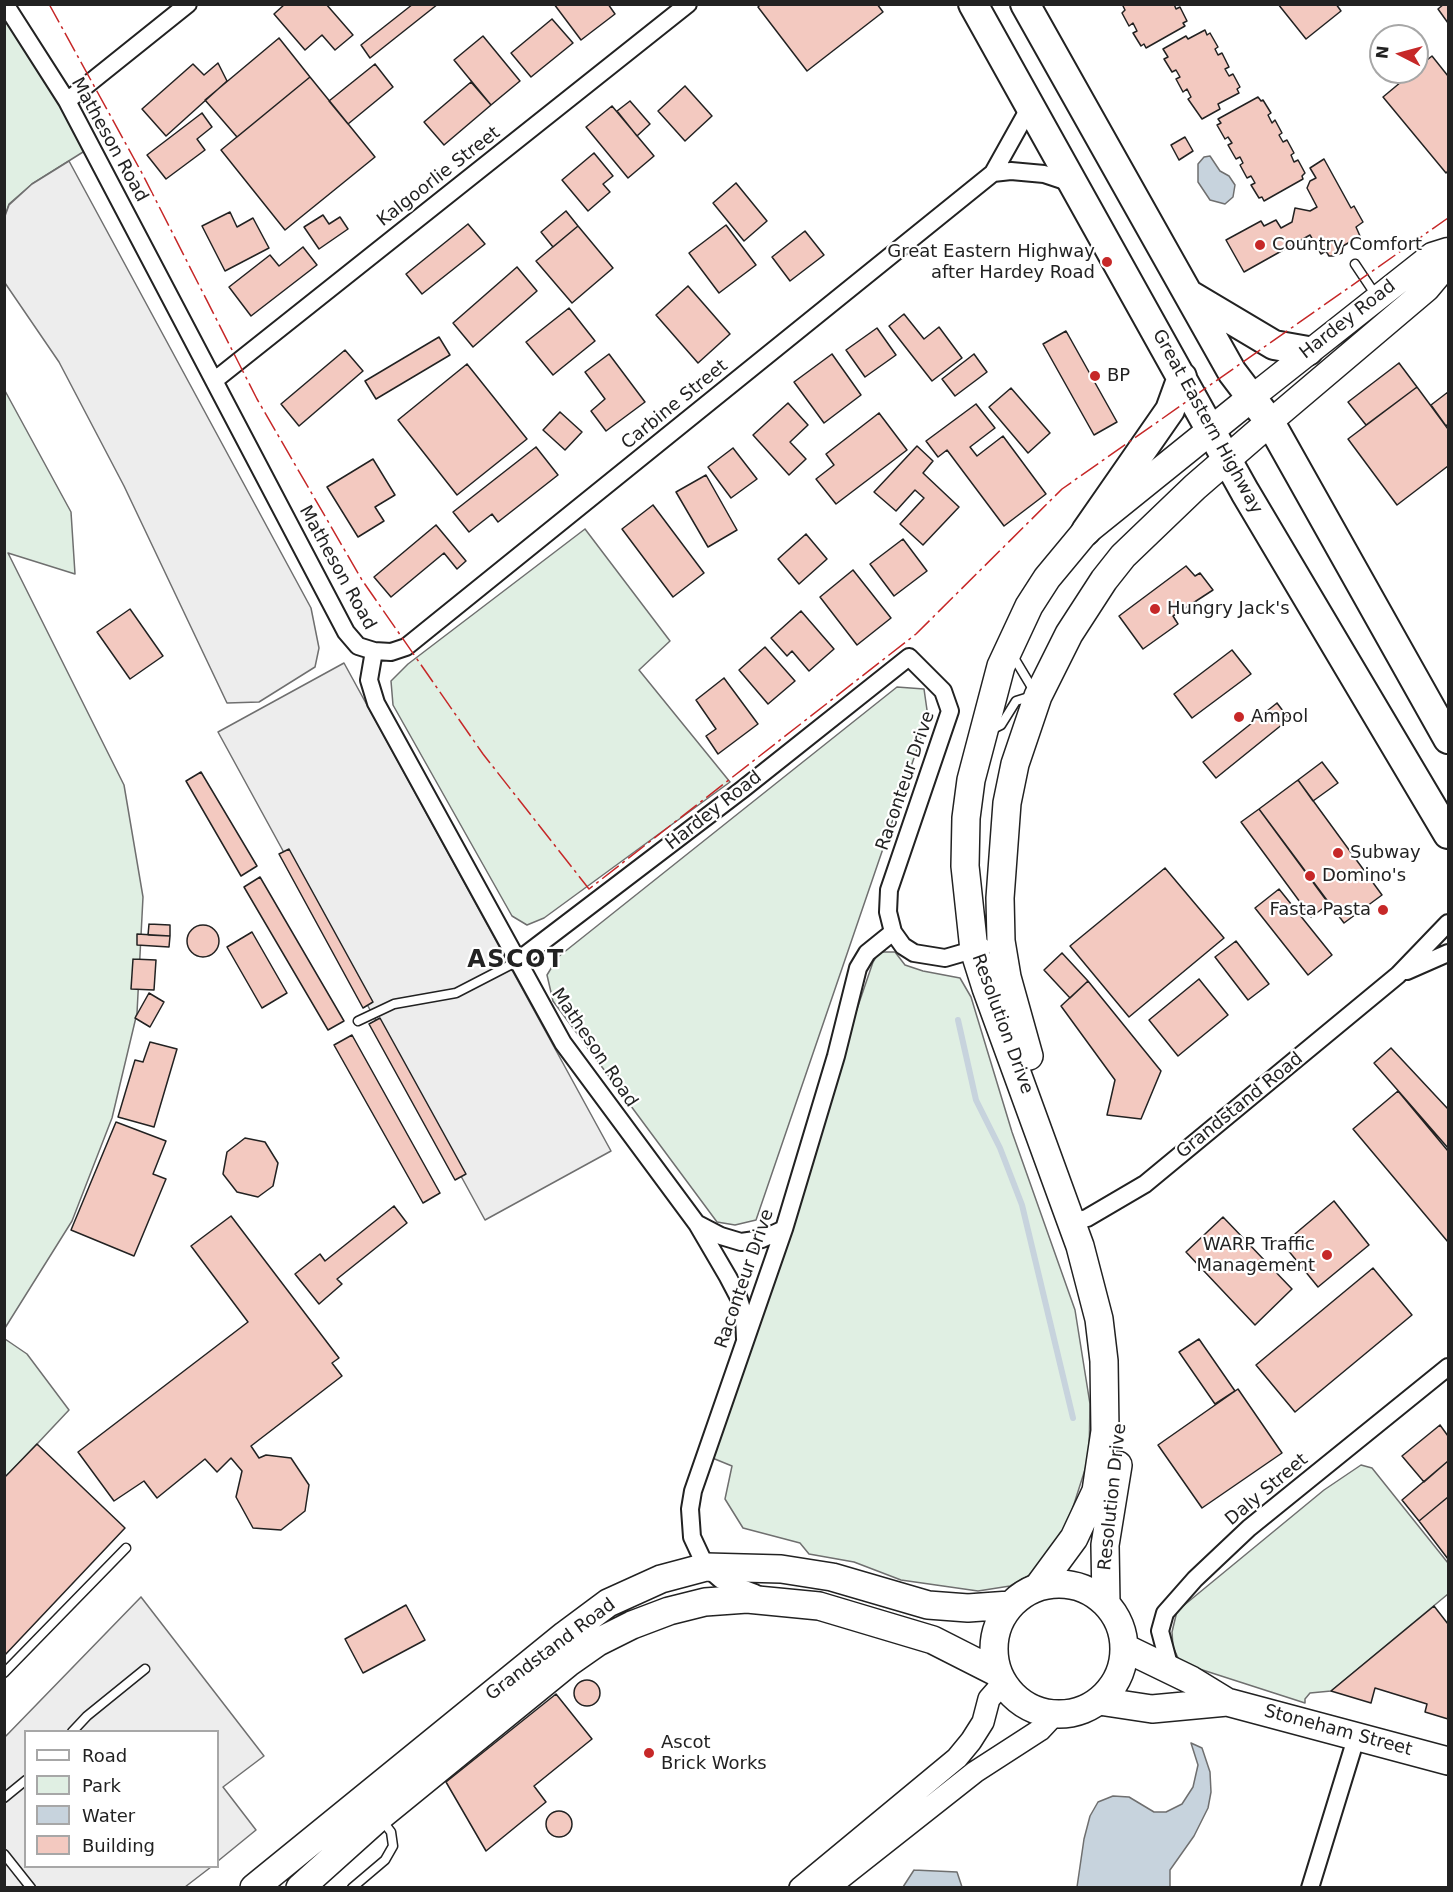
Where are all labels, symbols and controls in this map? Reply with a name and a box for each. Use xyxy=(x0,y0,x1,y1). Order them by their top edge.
north arrow xyxy=(1369,24,1429,84)
text: N xyxy=(1372,45,1393,60)
street label: Matheson Road xyxy=(66,74,152,206)
street label: Kalgoorlie Street xyxy=(373,122,505,232)
place label: Country Comfort xyxy=(1272,234,1422,256)
marker: Country Comfort xyxy=(1253,238,1267,252)
place label: Great Eastern Highway after Hardey Road xyxy=(887,241,1095,284)
marker: Great Eastern Highway after Hardey Road xyxy=(1100,255,1114,269)
street label: Hardey Road xyxy=(1296,276,1400,364)
street label: Great Eastern Highway xyxy=(1147,326,1267,518)
street label: Carbine Street xyxy=(618,356,732,454)
place label: BP xyxy=(1107,365,1130,387)
marker: BP xyxy=(1088,369,1102,383)
street label: Matheson Road xyxy=(294,502,380,634)
place label: Hungry Jack's xyxy=(1167,598,1290,620)
marker: Hungry Jack's xyxy=(1148,602,1162,616)
place label: Ampol xyxy=(1251,706,1308,728)
street label: Raconteur Drive xyxy=(872,708,940,854)
marker: Ampol xyxy=(1232,710,1246,724)
street label: Hardey Road xyxy=(662,767,766,855)
place label: Subway xyxy=(1350,842,1421,864)
marker: Subway xyxy=(1331,846,1345,860)
place label: Domino's xyxy=(1322,865,1406,887)
marker: Domino's xyxy=(1303,869,1317,883)
place label: Fasta Pasta xyxy=(1270,899,1371,921)
marker: Fasta Pasta xyxy=(1376,903,1390,917)
district label: ASCOT xyxy=(467,947,565,975)
street label: Resolution Drive xyxy=(967,951,1037,1097)
street label: Matheson Road xyxy=(546,984,642,1112)
street label: Grandstand Road xyxy=(1172,1048,1308,1164)
street label: Raconteur Drive xyxy=(711,1206,779,1352)
place label: WARP Traffic Management xyxy=(1196,1234,1315,1276)
marker: WARP Traffic Management xyxy=(1320,1248,1334,1262)
street label: Resolution Drive xyxy=(1095,1422,1131,1572)
street label: Daly Street xyxy=(1221,1449,1313,1531)
street label: Grandstand Road xyxy=(482,1594,620,1706)
street label: Stoneham Street xyxy=(1262,1701,1414,1761)
legend xyxy=(24,1730,219,1868)
place label: Ascot Brick Works xyxy=(661,1732,767,1774)
text: Road xyxy=(82,1745,127,1766)
marker: Ascot Brick Works xyxy=(642,1746,656,1760)
text: Park xyxy=(82,1775,121,1796)
text: Water xyxy=(82,1805,135,1826)
text: Building xyxy=(82,1835,155,1856)

